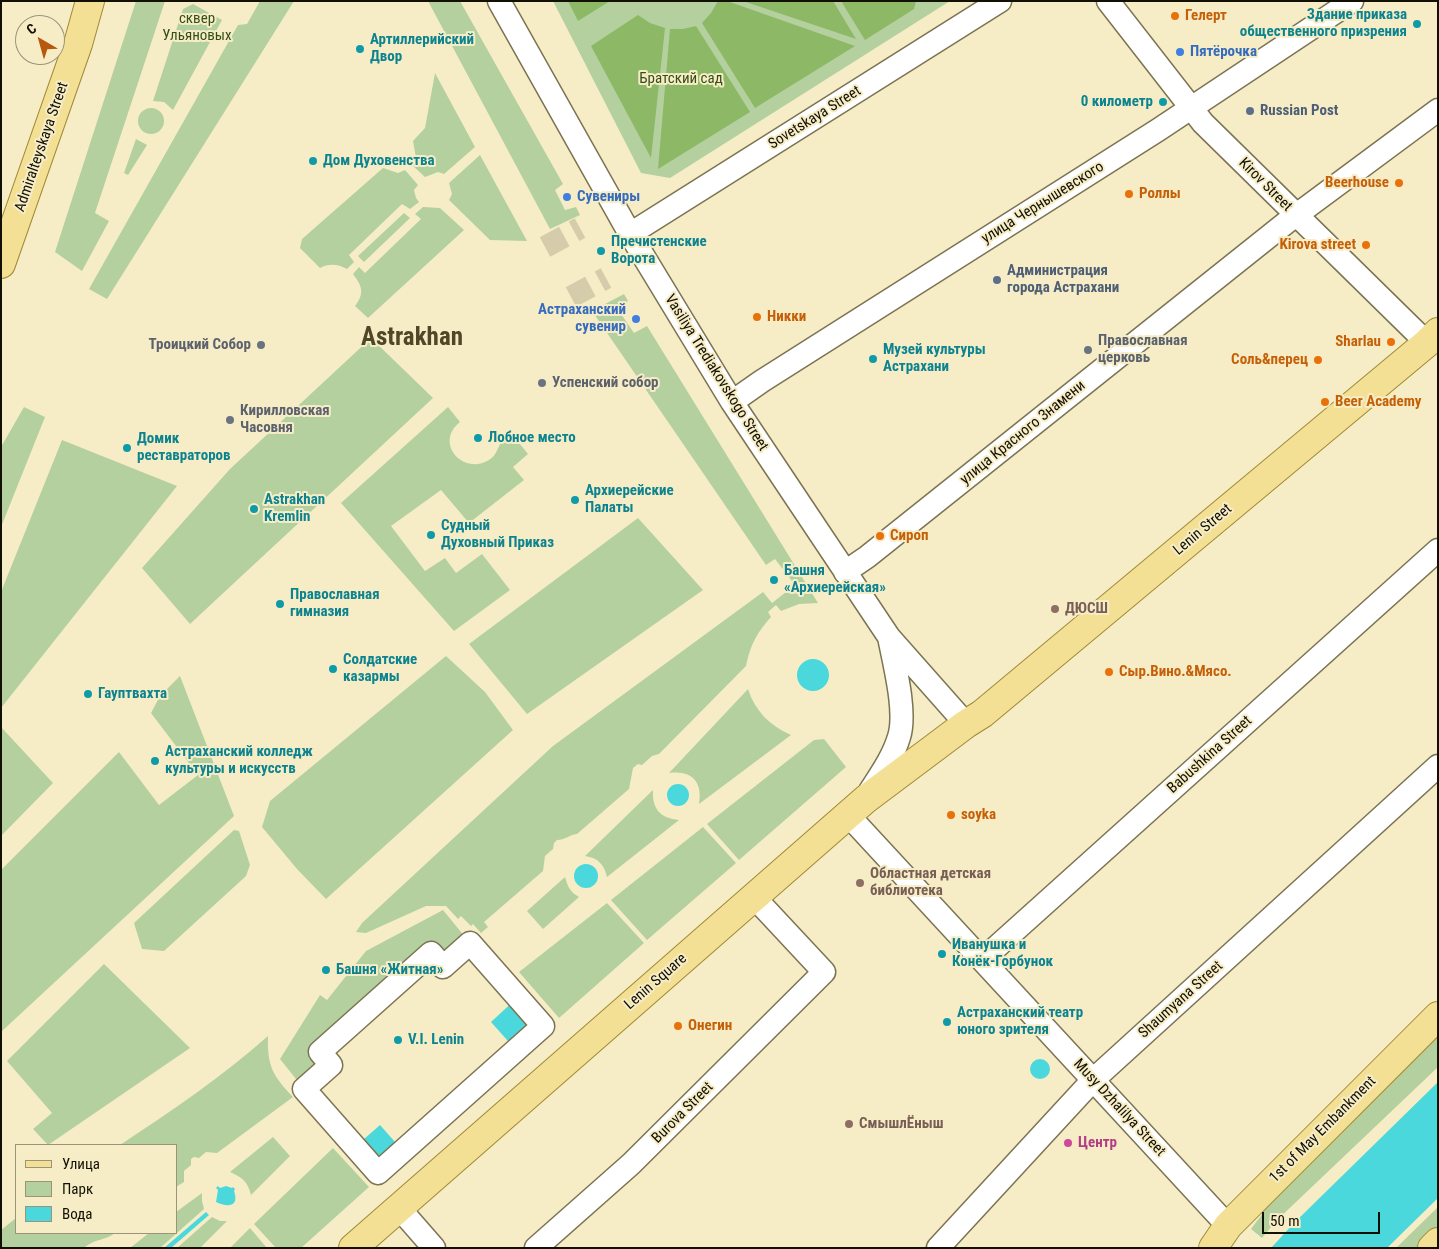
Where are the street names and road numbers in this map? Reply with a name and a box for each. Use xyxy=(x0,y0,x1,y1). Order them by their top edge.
street label: Admiralteyskaya Street xyxy=(11,80,73,214)
street label: Sovetskaya Street xyxy=(765,82,865,154)
street label: Kirov Street xyxy=(1234,154,1296,216)
street label: улица Чернышевского xyxy=(979,158,1107,248)
street label: Vasiliya Trediakovskogo Street xyxy=(660,291,772,455)
street label: улица Красного Знамени xyxy=(957,377,1089,489)
street label: Lenin Street xyxy=(1170,500,1236,560)
street label: Babushkina Street xyxy=(1164,712,1256,798)
street label: Lenin Square xyxy=(621,950,691,1014)
street label: Shaumyana Street xyxy=(1135,957,1227,1043)
street label: Musy Dzhalilya Street xyxy=(1069,1055,1169,1161)
street label: 1st of May Embankment xyxy=(1266,1073,1380,1187)
street label: Burova Street xyxy=(649,1079,717,1147)

